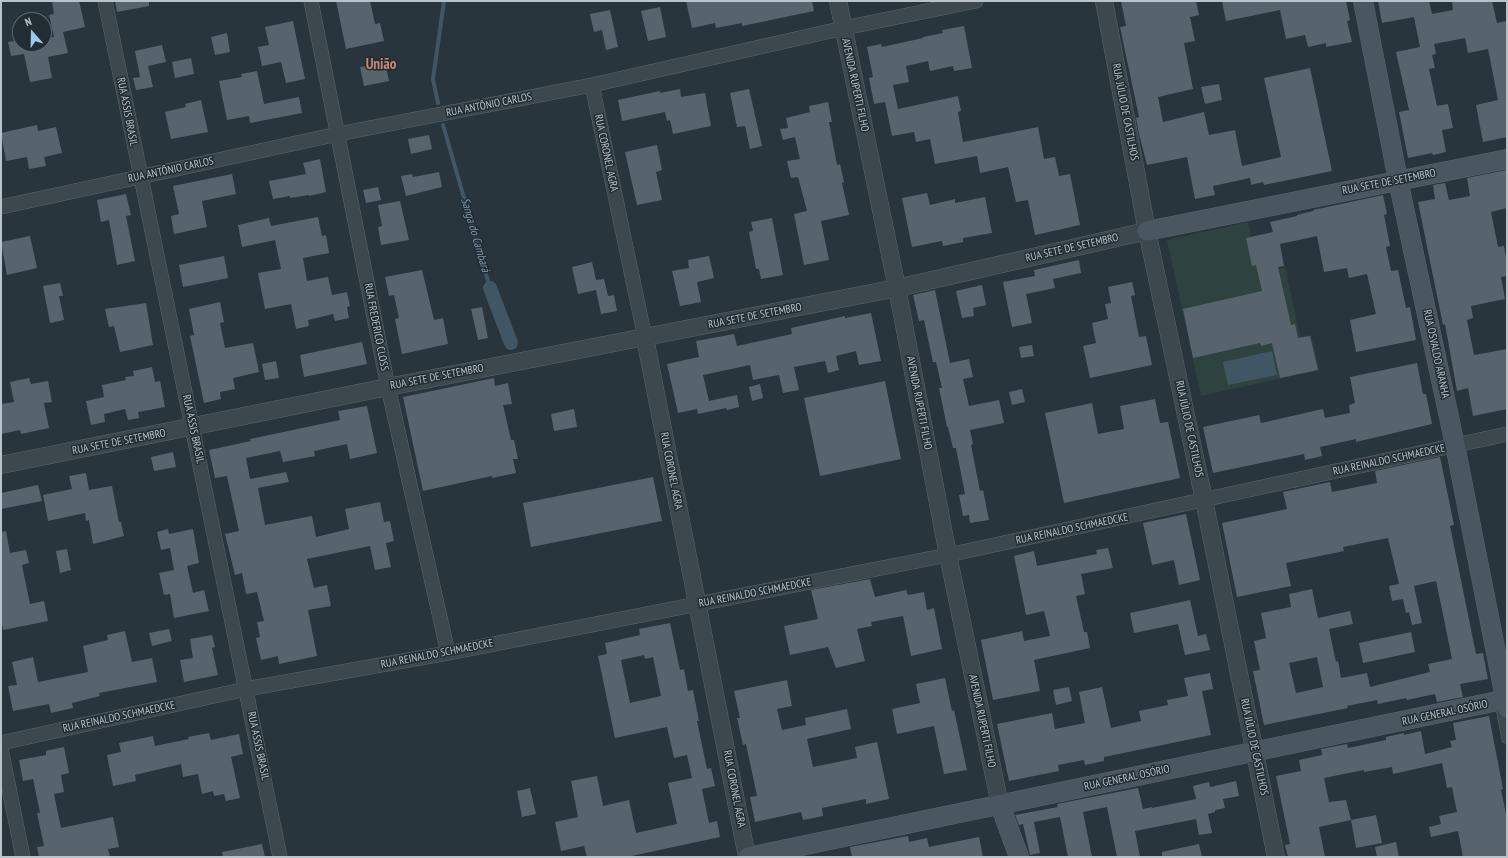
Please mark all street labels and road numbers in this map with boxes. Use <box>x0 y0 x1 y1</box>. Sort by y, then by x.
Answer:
street label: AVENIDA RUPERTI FILHO <box>839 37 871 133</box>
street label: RUA JÚLIO DE CASTILHOS <box>1109 62 1141 162</box>
street label: RUA ASSIS BRASIL <box>114 76 140 148</box>
street label: RUA ANTÔNIO CARLOS <box>445 90 533 120</box>
street label: RUA CORONEL AGRA <box>591 113 621 193</box>
street label: RUA ANTÔNIO CARLOS <box>127 155 215 185</box>
street label: RUA SETE DE SETEMBRO <box>1341 166 1437 198</box>
street label: RUA SETE DE SETEMBRO <box>1024 231 1120 265</box>
street label: RUA FREDERICO CLOSS <box>361 282 391 372</box>
street label: RUA SETE DE SETEMBRO <box>707 300 803 332</box>
street label: RUA OSVALDO ARANHA <box>1420 308 1452 400</box>
street label: AVENIDA RUPERTI FILHO <box>903 355 935 451</box>
street label: RUA SETE DE SETEMBRO <box>389 361 485 393</box>
street label: RUA JÚLIO DE CASTILHOS <box>1172 379 1206 479</box>
street label: RUA ASSIS BRASIL <box>179 393 207 465</box>
street label: RUA SETE DE SETEMBRO <box>71 426 167 458</box>
street label: RUA CORONEL AGRA <box>657 431 685 511</box>
street label: RUA REINALDO SCHMAEDCKE <box>1332 442 1446 478</box>
street label: RUA REINALDO SCHMAEDCKE <box>1015 511 1129 547</box>
street label: RUA REINALDO SCHMAEDCKE <box>698 576 812 610</box>
street label: RUA REINALDO SCHMAEDCKE <box>380 637 494 671</box>
street label: AVENIDA RUPERTI FILHO <box>966 673 998 769</box>
street label: RUA JÚLIO DE CASTILHOS <box>1237 697 1271 797</box>
street label: RUA GENERAL OSÓRIO <box>1401 697 1489 729</box>
street label: RUA REINALDO SCHMAEDCKE <box>62 699 176 735</box>
street label: RUA ASSIS BRASIL <box>244 710 272 782</box>
street label: RUA CORONEL AGRA <box>720 749 748 829</box>
street label: RUA GENERAL OSÓRIO <box>1083 762 1171 794</box>

